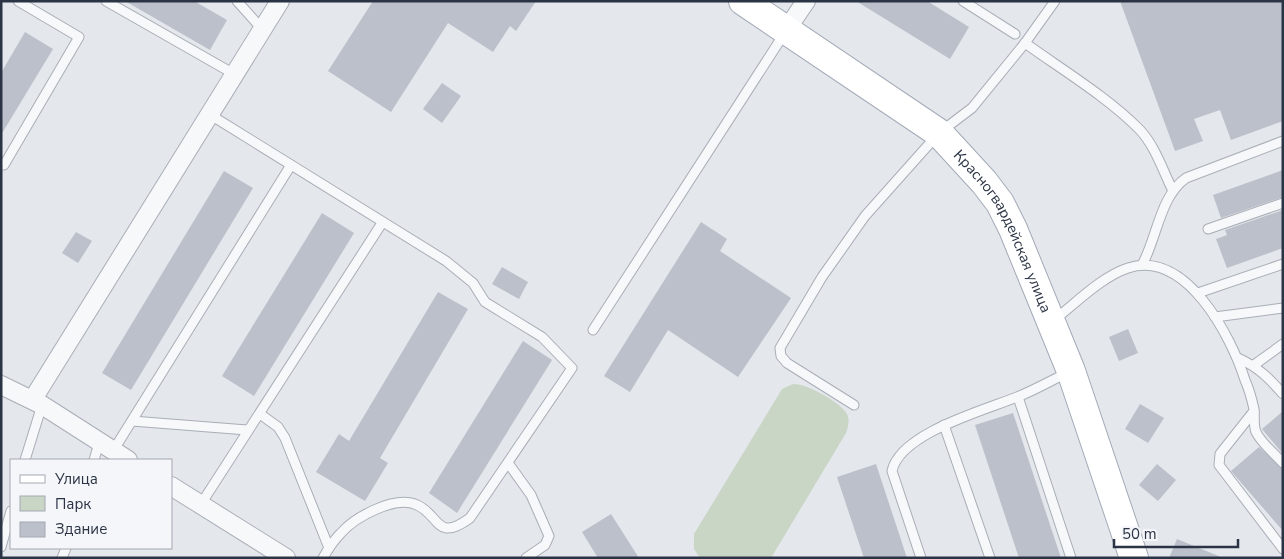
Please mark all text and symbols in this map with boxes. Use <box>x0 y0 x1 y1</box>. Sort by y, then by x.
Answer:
street label: Красногвардейская улица <box>949 145 1056 316</box>
legend <box>10 459 172 549</box>
text: Улица <box>54 469 98 489</box>
text: Парк <box>55 494 91 514</box>
scale bar <box>1114 516 1238 548</box>
text: Здание <box>55 519 107 539</box>
text: 50 m <box>1122 524 1157 544</box>

